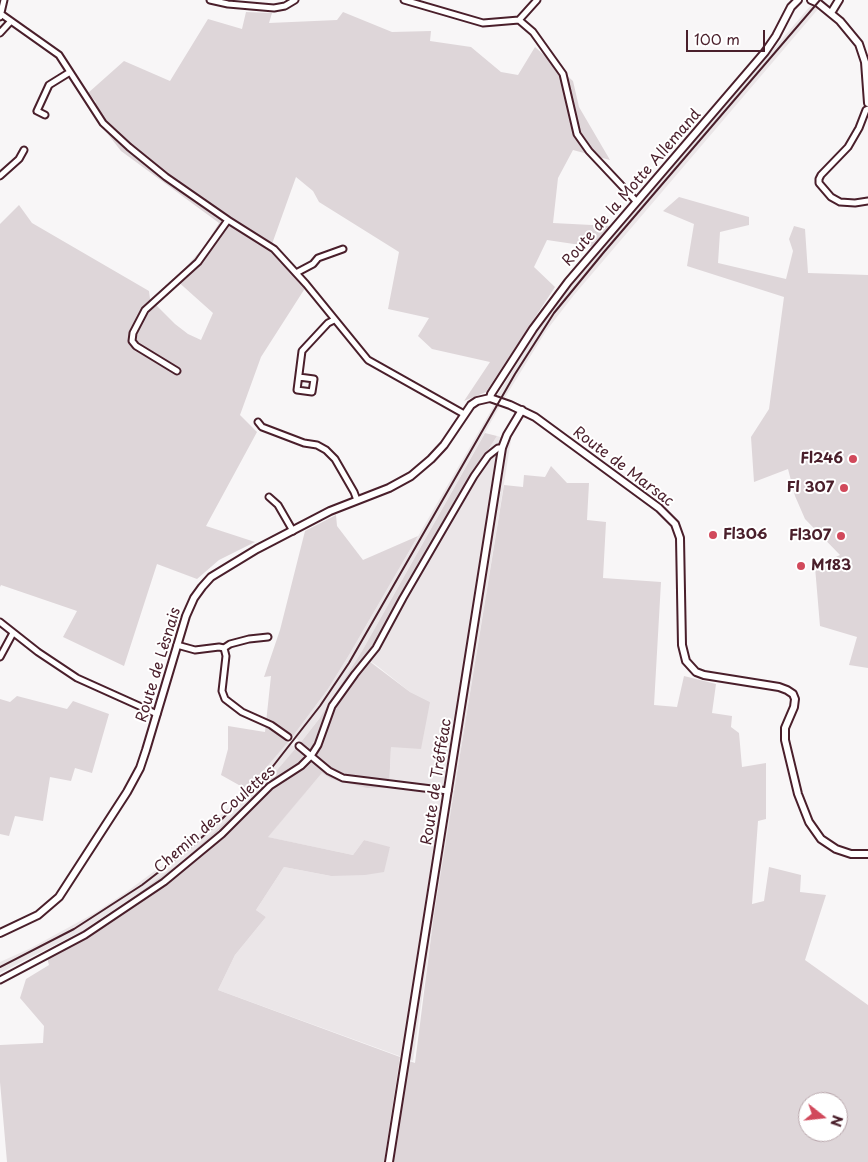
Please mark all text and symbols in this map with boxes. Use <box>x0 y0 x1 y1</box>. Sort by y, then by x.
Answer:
scale bar <box>688 20 767 52</box>
text: 100 m <box>694 27 740 50</box>
street label: Route de la Motte Allemand <box>559 106 705 270</box>
street label: Route de Marsac <box>569 423 677 511</box>
place label: Fl246 <box>800 450 843 468</box>
marker: Fl246 <box>847 453 859 465</box>
place label: Fl 307 <box>787 479 834 497</box>
marker: Fl 307 <box>838 482 850 494</box>
place label: Fl306 <box>723 526 767 544</box>
place label: Fl307 <box>789 527 831 545</box>
marker: Fl306 <box>707 529 719 541</box>
marker: Fl307 <box>835 530 847 542</box>
place label: M183 <box>811 557 851 575</box>
marker: M183 <box>795 560 807 572</box>
street label: Route de Lèsnais <box>133 605 185 725</box>
street label: Route de Tréfféac <box>418 717 456 847</box>
street label: Chemin des Coulettes <box>151 763 279 877</box>
north arrow <box>798 1092 848 1142</box>
text: N <box>825 1113 849 1129</box>

